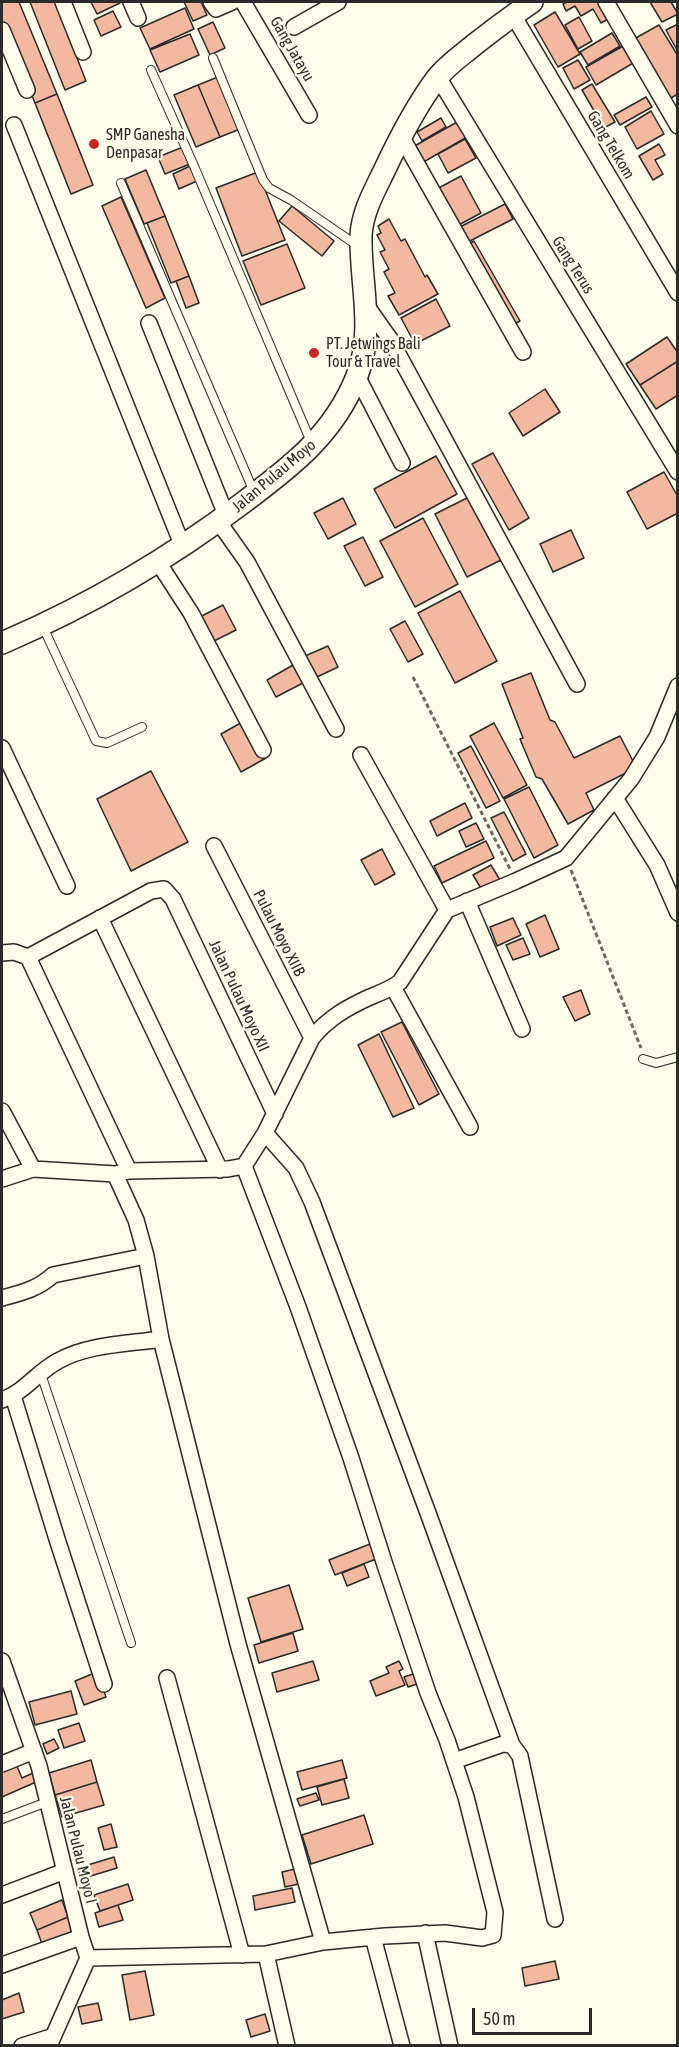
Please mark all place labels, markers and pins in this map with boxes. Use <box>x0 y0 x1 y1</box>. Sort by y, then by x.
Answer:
place label: SMP Ganesha Denpasar <box>106 125 185 163</box>
marker: SMP Ganesha Denpasar <box>87 137 101 151</box>
place label: PT. Jetwings Bali Tour & Travel <box>326 334 421 372</box>
marker: PT. Jetwings Bali Tour & Travel <box>307 346 321 360</box>

